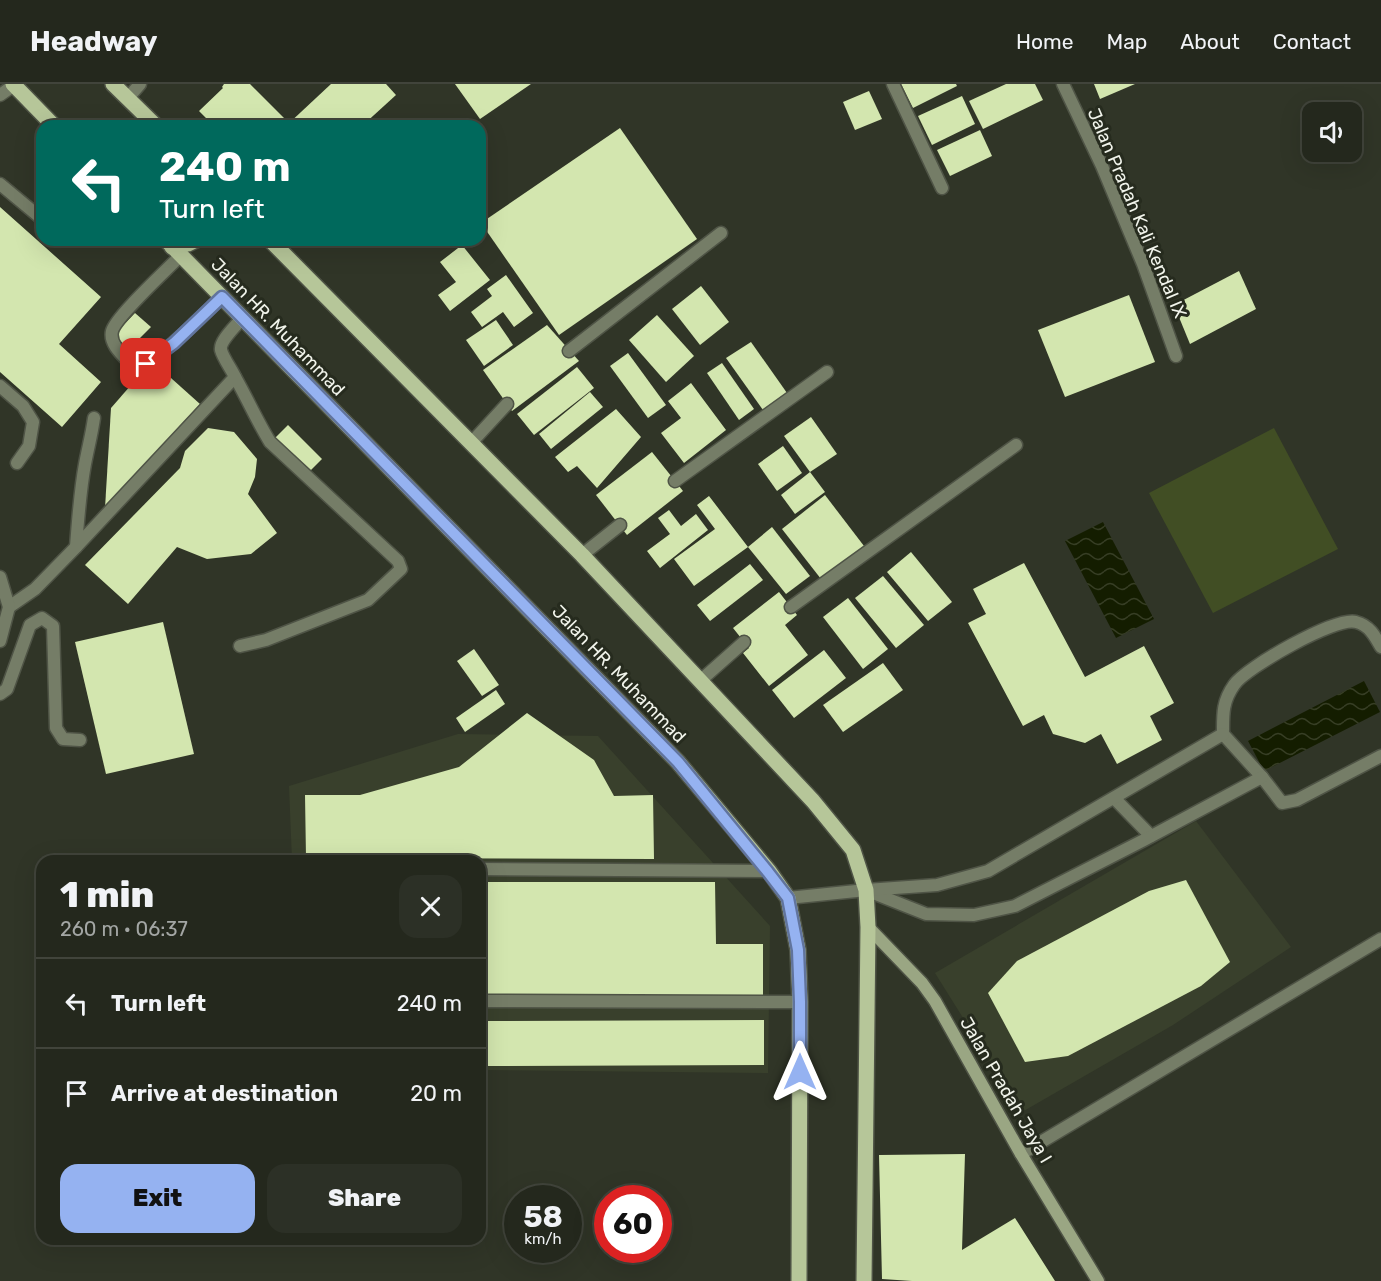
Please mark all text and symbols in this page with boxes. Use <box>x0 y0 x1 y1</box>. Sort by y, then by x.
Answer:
text: Headway <box>30 25 157 58</box>
text: Home <box>1016 29 1073 54</box>
text: Map <box>1106 29 1147 54</box>
text: About <box>1180 29 1240 54</box>
text: Contact <box>1273 29 1351 54</box>
map controls <box>1302 102 1362 162</box>
button: sound <box>1302 102 1362 162</box>
street label: Jalan Pradah Kali Kendal IX <box>1083 105 1191 321</box>
text: 240 m <box>159 142 291 192</box>
icon: left <box>60 144 138 222</box>
text: Turn left <box>159 193 264 225</box>
street label: Jalan HR. Muhammad <box>206 253 350 401</box>
pin <box>120 338 171 389</box>
icon: arrive <box>129 347 162 380</box>
street label: Jalan HR. Muhammad <box>547 600 691 748</box>
text: 1 min <box>60 873 154 916</box>
button: close <box>399 875 462 938</box>
text: 260 m · 06:37 <box>60 917 188 941</box>
icon: left <box>60 987 93 1020</box>
text: Turn left <box>111 990 206 1017</box>
text: 240 m <box>397 990 462 1017</box>
street label: Jalan Pradah Jaya I <box>955 1013 1057 1167</box>
position arrow <box>768 1040 832 1104</box>
icon: arrive <box>60 1077 93 1110</box>
text: Arrive at destination <box>111 1080 338 1107</box>
text: 20 m <box>410 1080 462 1107</box>
button: Exit <box>60 1164 255 1233</box>
button: Share <box>267 1164 462 1233</box>
speed limit sign: 60 <box>594 1185 672 1263</box>
text: 58 <box>523 1199 563 1235</box>
text: km/h <box>524 1230 562 1248</box>

